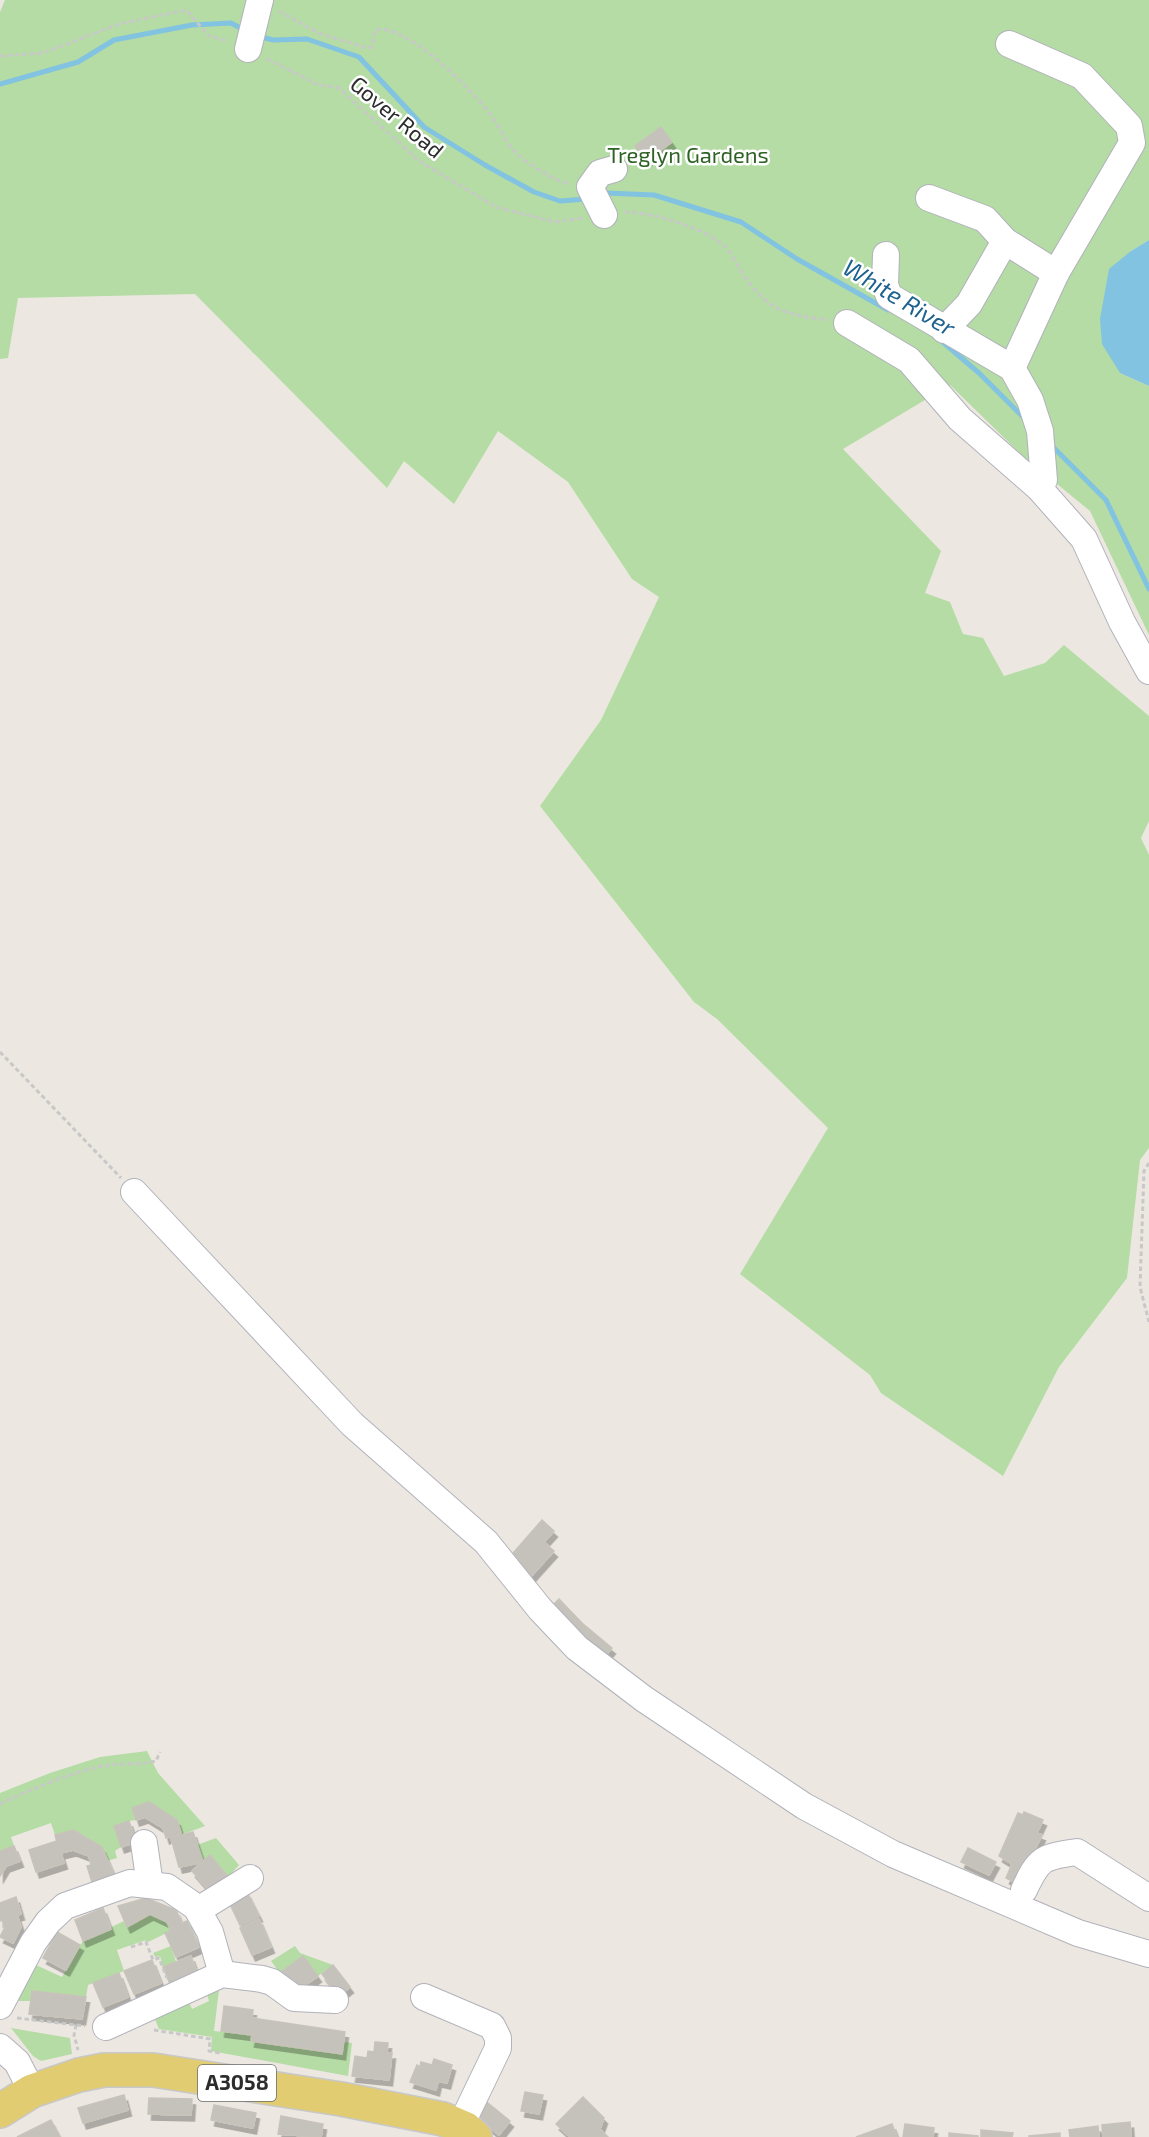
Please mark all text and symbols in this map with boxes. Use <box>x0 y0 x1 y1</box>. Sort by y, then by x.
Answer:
street label: Gover Road <box>346 70 449 163</box>
park label: Treglyn Gardens <box>607 141 769 167</box>
water label: White River <box>838 252 961 342</box>
road number: A3058 <box>198 2065 276 2101</box>

